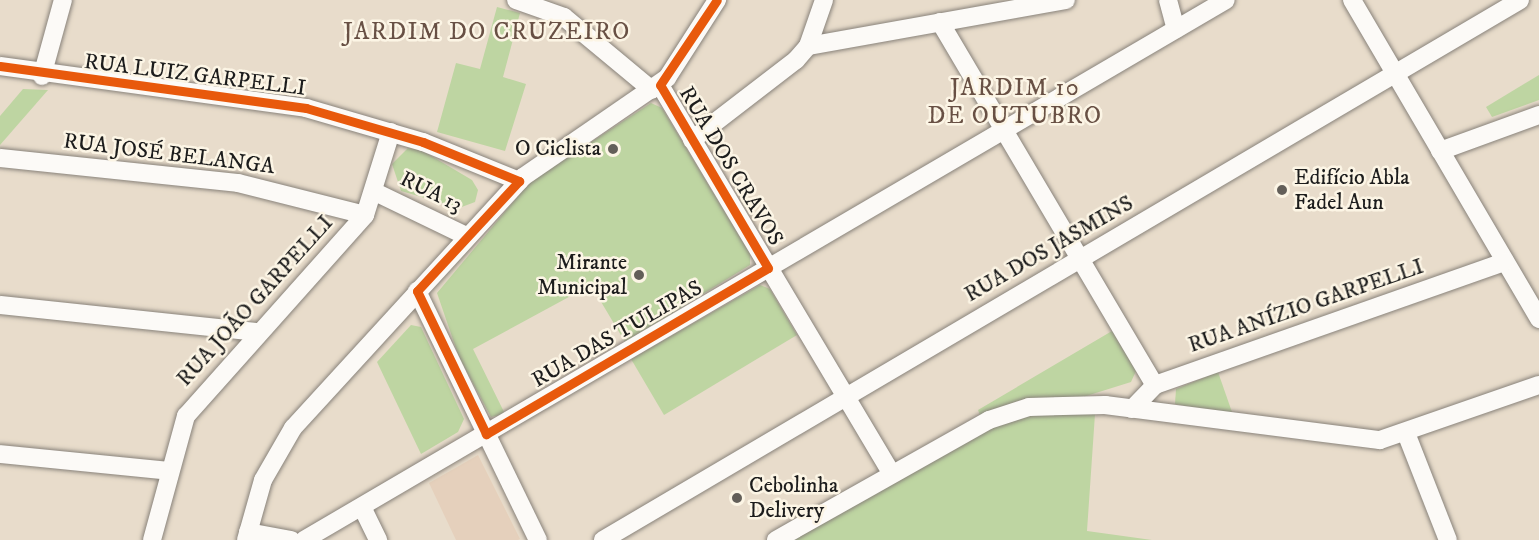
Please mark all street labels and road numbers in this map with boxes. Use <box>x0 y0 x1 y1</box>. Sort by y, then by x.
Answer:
street label: RUA LUIZ GARPELLI <box>83 48 307 102</box>
street label: RUA DOS CRAVOS <box>673 82 789 250</box>
street label: RUA JOSÉ BELANGA <box>62 128 276 180</box>
street label: RUA 13 <box>396 166 466 218</box>
street label: RUA DOS JASMINS <box>960 190 1138 308</box>
street label: RUA JOÃO GARPELLI <box>171 210 339 392</box>
street label: RUA ANÍZIO GARPELLI <box>1185 253 1427 359</box>
street label: RUA DAS TULIPAS <box>527 275 707 393</box>

